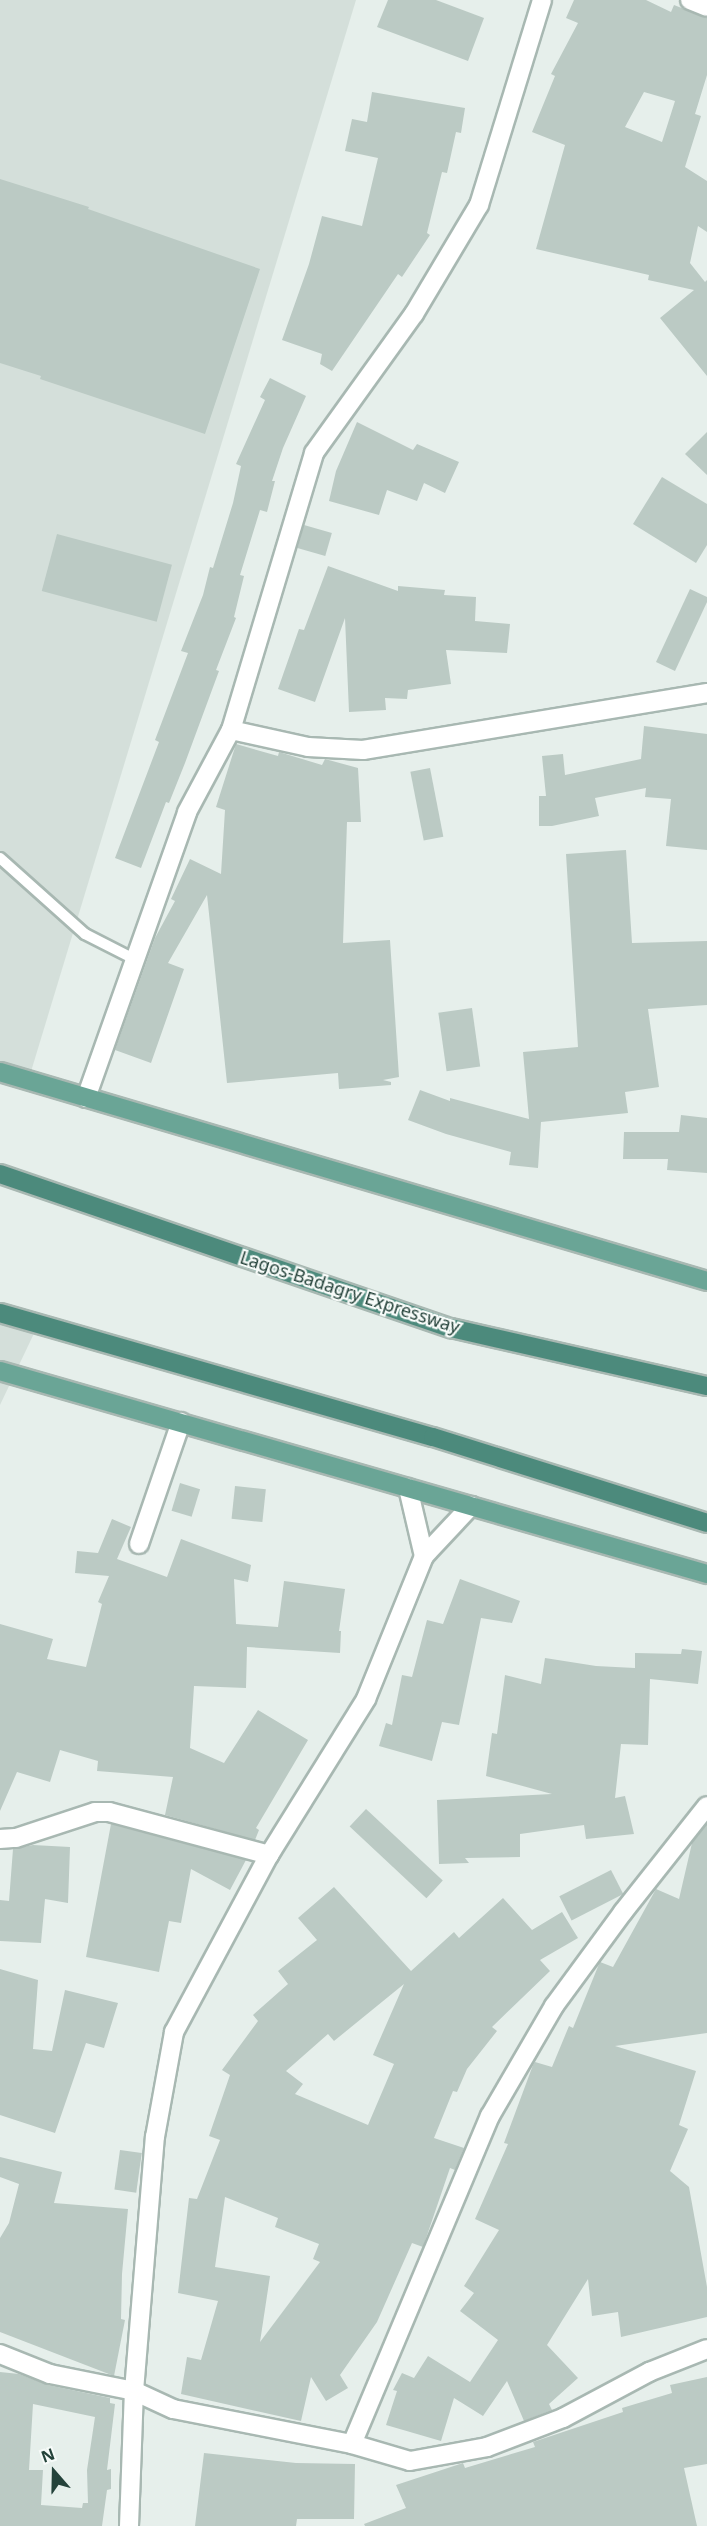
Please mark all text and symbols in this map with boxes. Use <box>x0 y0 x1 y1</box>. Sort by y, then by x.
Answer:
street label: Lagos-Badagry Expressway <box>237 1246 463 1338</box>
north arrow <box>24 2442 84 2502</box>
text: N <box>38 2443 58 2468</box>

